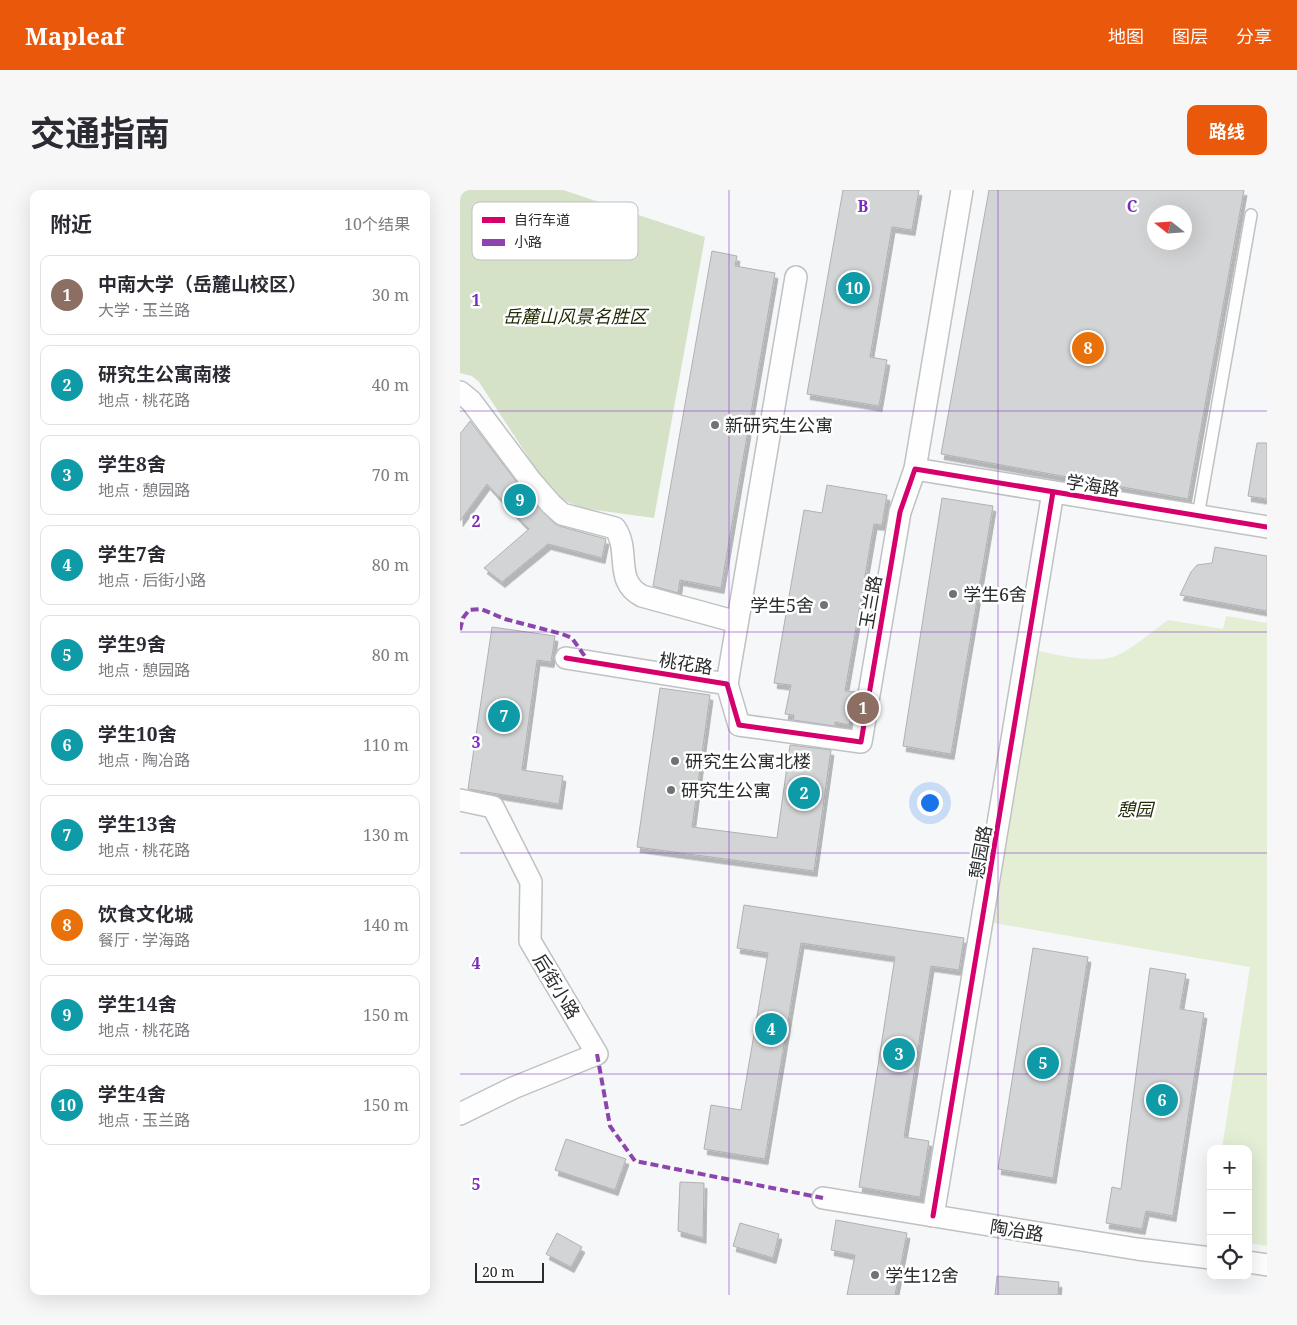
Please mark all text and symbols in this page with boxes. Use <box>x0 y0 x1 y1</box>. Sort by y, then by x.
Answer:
text: Mapleaf <box>25 19 124 52</box>
text: 地图 <box>1108 24 1144 48</box>
text: 图层 <box>1172 24 1208 48</box>
text: 分享 <box>1236 24 1272 48</box>
button: 路线 <box>1187 105 1267 155</box>
text: 交通指南 <box>30 109 170 156</box>
text: B <box>858 195 869 217</box>
text: C <box>1127 195 1138 217</box>
legend <box>472 202 638 260</box>
north arrow <box>1147 205 1192 250</box>
text: 附近 <box>50 210 92 238</box>
text: 自行车道 <box>514 210 570 229</box>
text: 10个结果 <box>344 213 410 235</box>
text: 小路 <box>514 232 542 251</box>
pin: 10 <box>838 269 870 307</box>
text: 中南大学（岳麓山校区） <box>98 271 307 297</box>
text: 1 <box>62 284 72 306</box>
text: 30 m <box>372 284 409 306</box>
text: 1 <box>471 289 481 311</box>
text: 大学 · 玉兰路 <box>98 299 190 321</box>
park label: 岳麓山风景名胜区 <box>503 304 650 328</box>
pin: 8 <box>1072 329 1104 367</box>
text: 研究生公寓南楼 <box>98 361 231 387</box>
text: 2 <box>62 374 72 396</box>
text: 40 m <box>372 374 409 396</box>
text: 地点 · 桃花路 <box>98 389 190 411</box>
place label: 新研究生公寓 <box>725 413 833 437</box>
marker: 新研究生公寓 <box>709 419 721 431</box>
text: 学生8舍 <box>98 451 166 477</box>
text: 3 <box>62 464 72 486</box>
text: 70 m <box>372 464 409 486</box>
street label: 学海路 <box>1064 469 1122 501</box>
text: 地点 · 憩园路 <box>98 479 190 501</box>
pin: 9 <box>504 481 536 519</box>
text: 2 <box>471 510 481 532</box>
text: 学生7舍 <box>98 541 166 567</box>
text: 4 <box>62 554 72 576</box>
text: 80 m <box>372 554 409 576</box>
text: 地点 · 后街小路 <box>98 569 206 591</box>
street label: 玉兰路 <box>853 573 887 631</box>
place label: 学生6舍 <box>963 582 1027 606</box>
marker: 学生6舍 <box>947 588 959 600</box>
place label: 学生5舍 <box>750 593 814 617</box>
marker: 学生5舍 <box>818 599 830 611</box>
text: 学生9舍 <box>98 631 166 657</box>
text: 5 <box>62 644 72 666</box>
text: 80 m <box>372 644 409 666</box>
street label: 桃花路 <box>657 647 715 679</box>
text: 地点 · 憩园路 <box>98 659 190 681</box>
pin: 1 <box>847 689 879 727</box>
pin: 7 <box>488 697 520 735</box>
text: 学生10舍 <box>98 721 176 747</box>
text: 3 <box>471 731 481 753</box>
text: 6 <box>62 734 72 756</box>
text: 110 m <box>363 734 409 756</box>
text: 地点 · 陶冶路 <box>98 749 190 771</box>
place label: 研究生公寓北楼 <box>685 749 811 773</box>
marker: 研究生公寓北楼 <box>669 755 681 767</box>
pin: 2 <box>788 774 820 812</box>
place label: 研究生公寓 <box>681 778 771 802</box>
marker: 研究生公寓 <box>665 784 677 796</box>
your location <box>917 790 943 816</box>
park label: 憩园 <box>1117 797 1156 821</box>
text: 学生13舍 <box>98 811 176 837</box>
street label: 憩园路 <box>963 823 997 881</box>
text: 7 <box>62 824 72 846</box>
text: 130 m <box>363 824 409 846</box>
text: 地点 · 桃花路 <box>98 839 190 861</box>
text: 饮食文化城 <box>98 901 193 927</box>
text: 8 <box>62 914 72 936</box>
text: 140 m <box>363 914 409 936</box>
text: 餐厅 · 学海路 <box>98 929 190 951</box>
street label: 后街小路 <box>528 949 586 1023</box>
text: 4 <box>471 952 481 974</box>
text: 学生14舍 <box>98 991 176 1017</box>
text: 9 <box>62 1004 72 1026</box>
text: 150 m <box>363 1004 409 1026</box>
pin: 4 <box>755 1010 787 1048</box>
text: 地点 · 桃花路 <box>98 1019 190 1041</box>
pin: 3 <box>883 1035 915 1073</box>
pin: 5 <box>1027 1044 1059 1082</box>
text: 学生4舍 <box>98 1081 166 1107</box>
pin: 6 <box>1146 1081 1178 1119</box>
text: 10 <box>58 1094 76 1116</box>
text: 150 m <box>363 1094 409 1116</box>
text: 地点 · 玉兰路 <box>98 1109 190 1131</box>
map controls <box>1207 1145 1252 1280</box>
button: + <box>1207 1145 1252 1190</box>
text: 5 <box>471 1173 481 1195</box>
button: − <box>1207 1190 1252 1235</box>
street label: 陶冶路 <box>988 1214 1046 1246</box>
button: locate <box>1207 1235 1252 1280</box>
scale bar <box>475 1260 544 1283</box>
text: 20 m <box>482 1262 515 1281</box>
place label: 学生12舍 <box>885 1263 959 1287</box>
marker: 学生12舍 <box>869 1269 881 1281</box>

